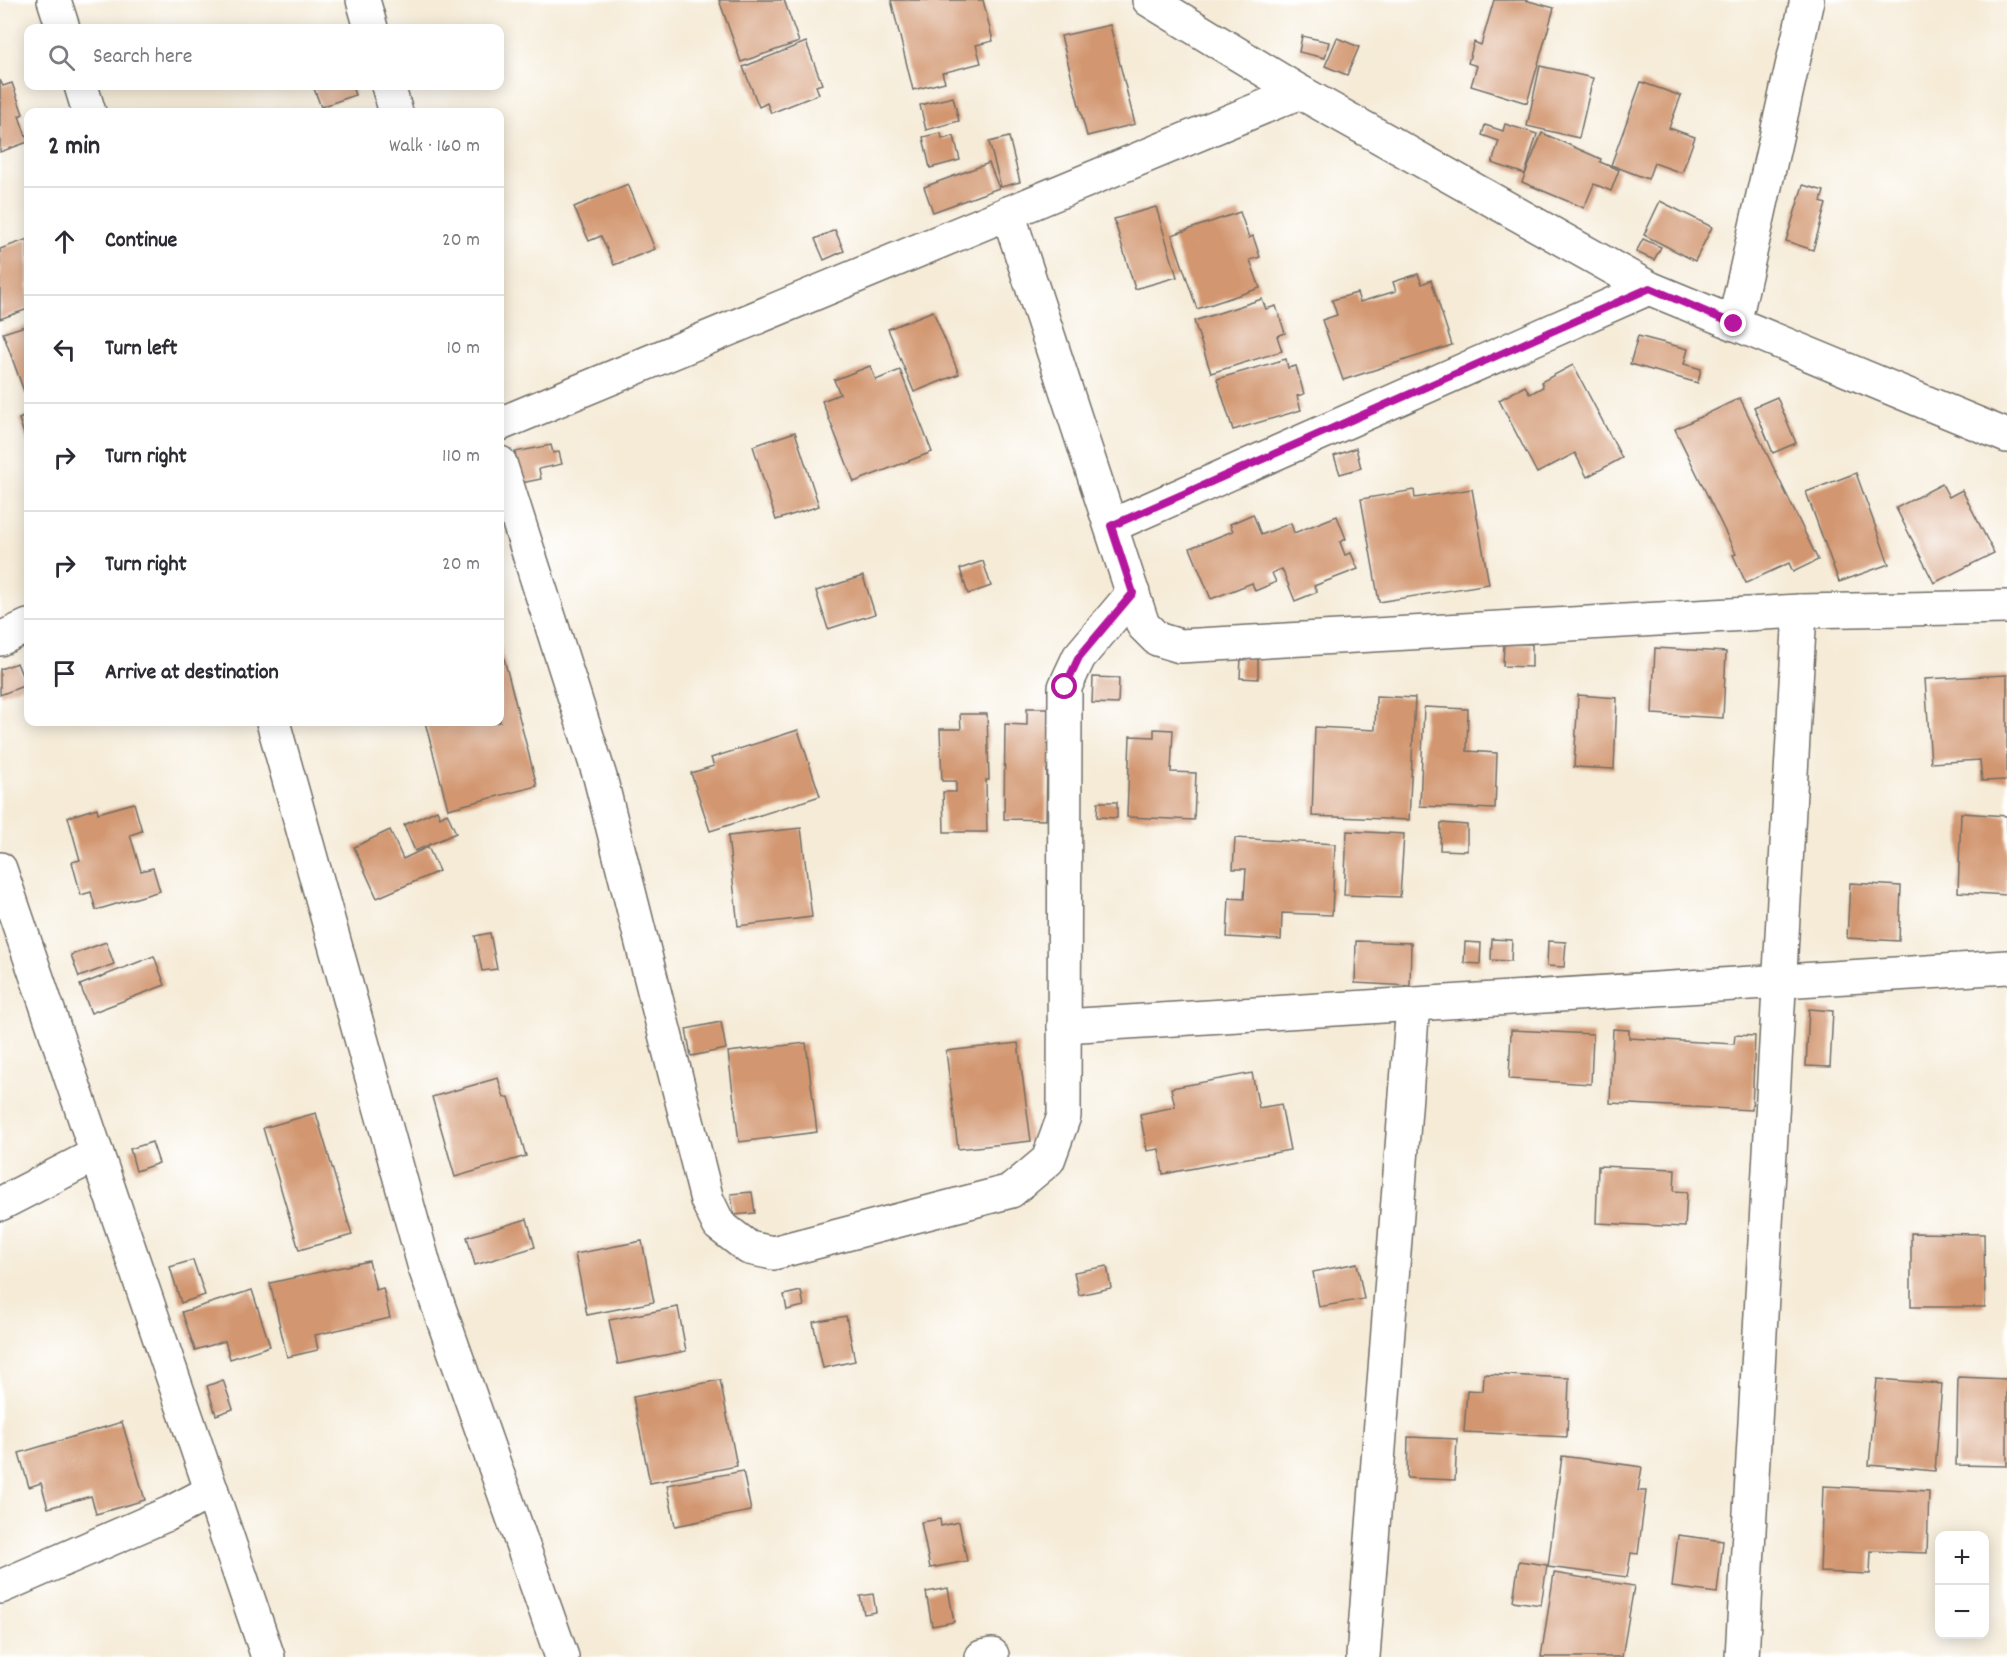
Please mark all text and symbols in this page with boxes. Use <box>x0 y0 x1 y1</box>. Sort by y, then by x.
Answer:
search box <box>24 24 504 90</box>
icon: search <box>45 41 78 74</box>
text: Search here <box>93 42 192 73</box>
text: 2 min <box>48 129 100 166</box>
text: Walk · 160 m <box>389 133 480 161</box>
icon: ahead <box>48 225 81 258</box>
text: Continue <box>105 226 177 257</box>
text: 20 m <box>442 227 480 255</box>
route end <box>1720 310 1746 336</box>
icon: left <box>48 333 81 366</box>
text: Turn left <box>105 334 177 365</box>
text: 10 m <box>446 335 480 363</box>
icon: right <box>48 441 81 474</box>
text: Turn right <box>105 442 187 473</box>
text: 110 m <box>442 443 480 471</box>
icon: right <box>48 549 81 582</box>
text: Turn right <box>105 550 187 581</box>
text: 20 m <box>442 551 480 579</box>
icon: arrive <box>48 657 81 690</box>
text: Arrive at destination <box>105 658 279 689</box>
route start <box>1051 673 1077 699</box>
map controls <box>1935 1531 1989 1639</box>
button: + <box>1935 1531 1989 1585</box>
button: − <box>1935 1585 1989 1639</box>

